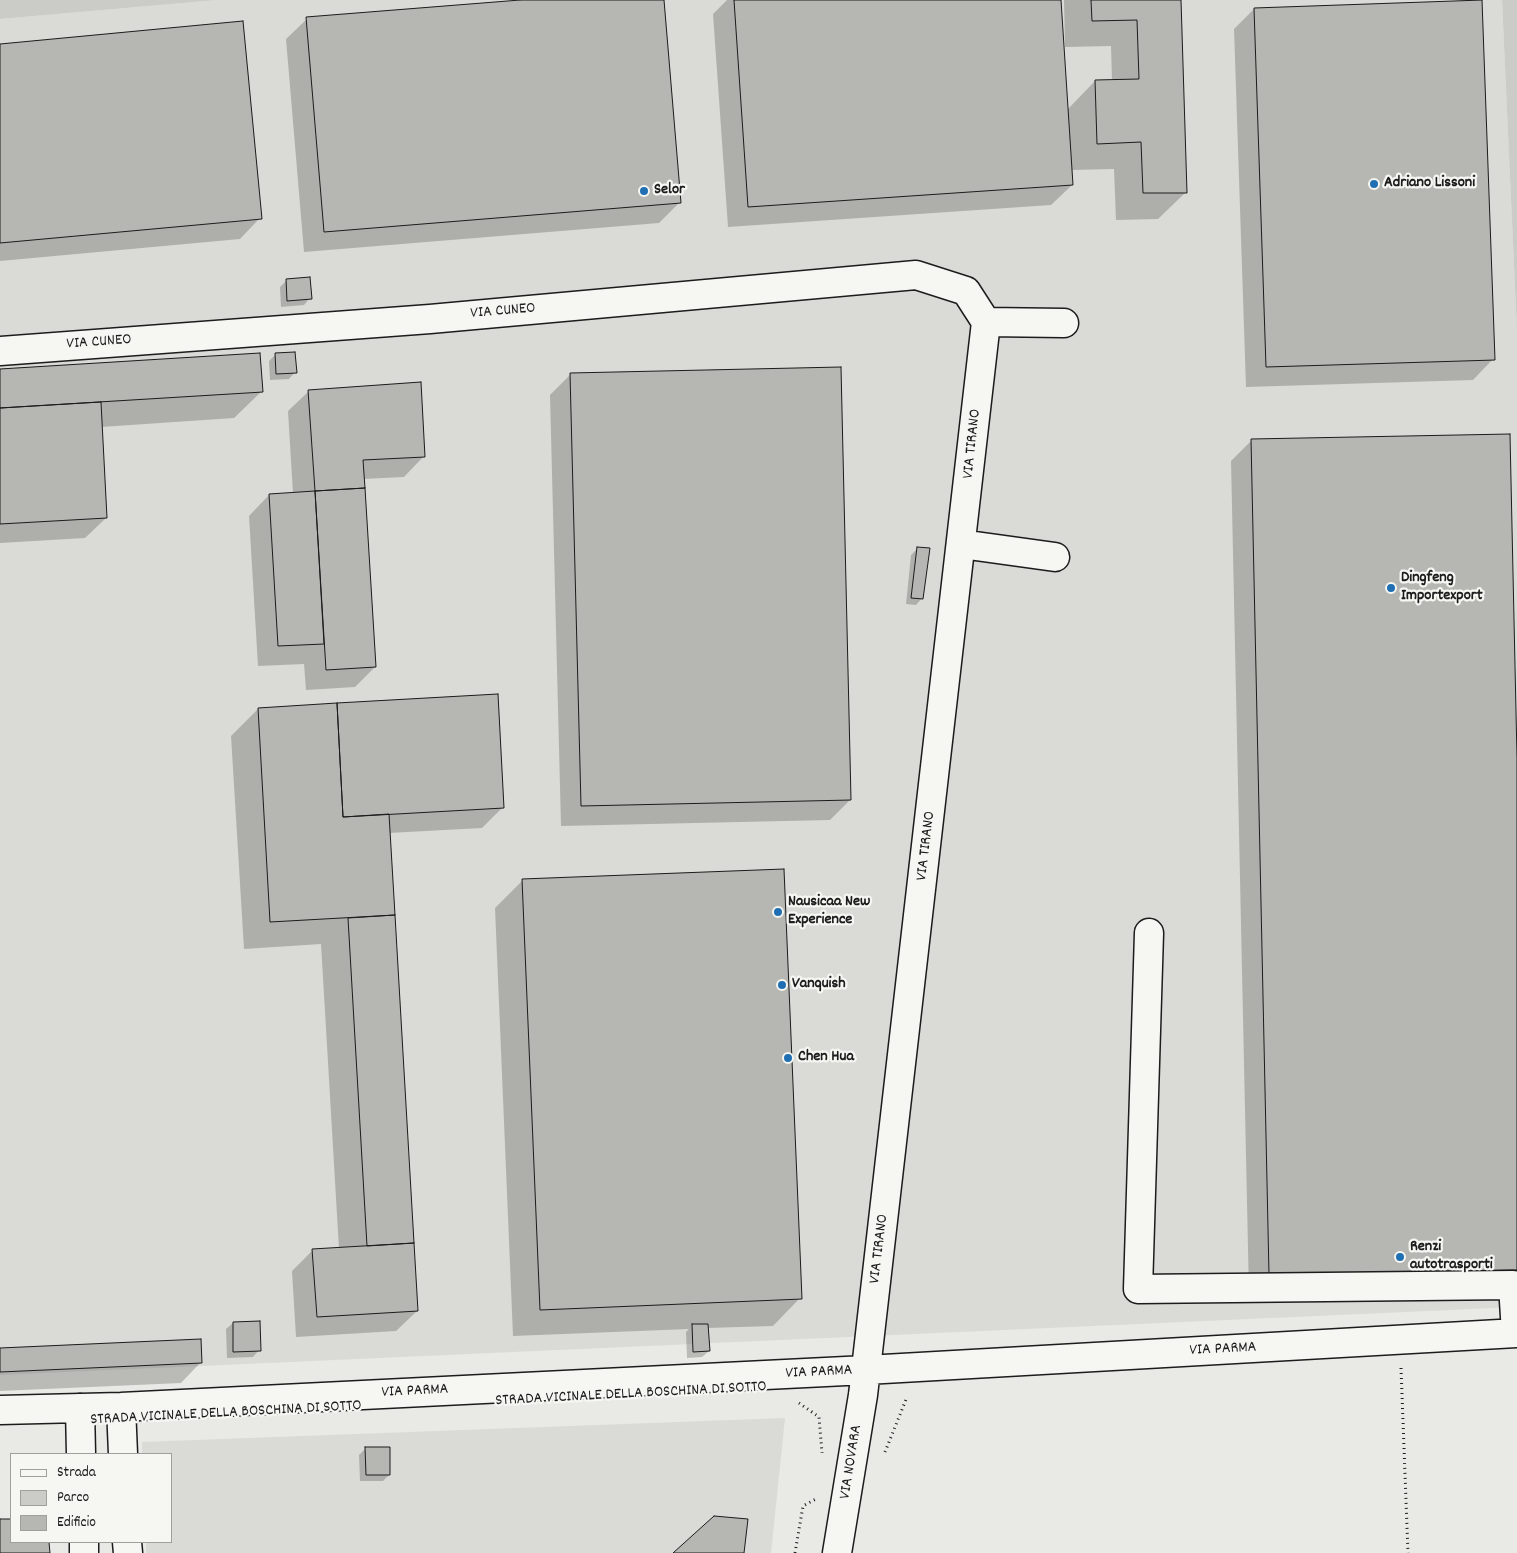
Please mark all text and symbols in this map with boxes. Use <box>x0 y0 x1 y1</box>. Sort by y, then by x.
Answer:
place label: Adriano Lissoni <box>1384 174 1475 194</box>
marker: Adriano Lissoni <box>1368 178 1380 190</box>
place label: Selor <box>654 181 685 201</box>
marker: Selor <box>638 185 650 197</box>
street label: VIA CUNEO <box>470 300 536 324</box>
street label: VIA CUNEO <box>66 331 132 355</box>
street label: VIA TIRANO <box>960 408 986 480</box>
place label: Dingfeng Importexport <box>1401 569 1483 607</box>
marker: Dingfeng Importexport <box>1385 582 1397 594</box>
street label: VIA TIRANO <box>913 810 941 882</box>
place label: Nausicaa New Experience <box>788 893 870 931</box>
marker: Nausicaa New Experience <box>772 906 784 918</box>
place label: Vanquish <box>792 975 846 995</box>
marker: Vanquish <box>776 979 788 991</box>
place label: Chen Hua <box>798 1048 854 1068</box>
marker: Chen Hua <box>782 1052 794 1064</box>
street label: VIA TIRANO <box>866 1213 894 1285</box>
place label: Renzi autotrasporti <box>1410 1238 1493 1276</box>
marker: Renzi autotrasporti <box>1394 1251 1406 1263</box>
street label: VIA PARMA <box>1189 1339 1257 1361</box>
street label: VIA PARMA <box>785 1362 853 1384</box>
street label: STRADA VICINALE DELLA BOSCHINA DI SOTTO <box>495 1378 767 1412</box>
street label: VIA PARMA <box>381 1381 449 1403</box>
street label: STRADA VICINALE DELLA BOSCHINA DI SOTTO <box>90 1397 362 1431</box>
street label: VIA NOVARA <box>837 1423 867 1501</box>
legend <box>10 1453 172 1543</box>
text: Strada <box>57 1462 96 1484</box>
text: Parco <box>57 1487 89 1509</box>
text: Edificio <box>57 1512 96 1534</box>

